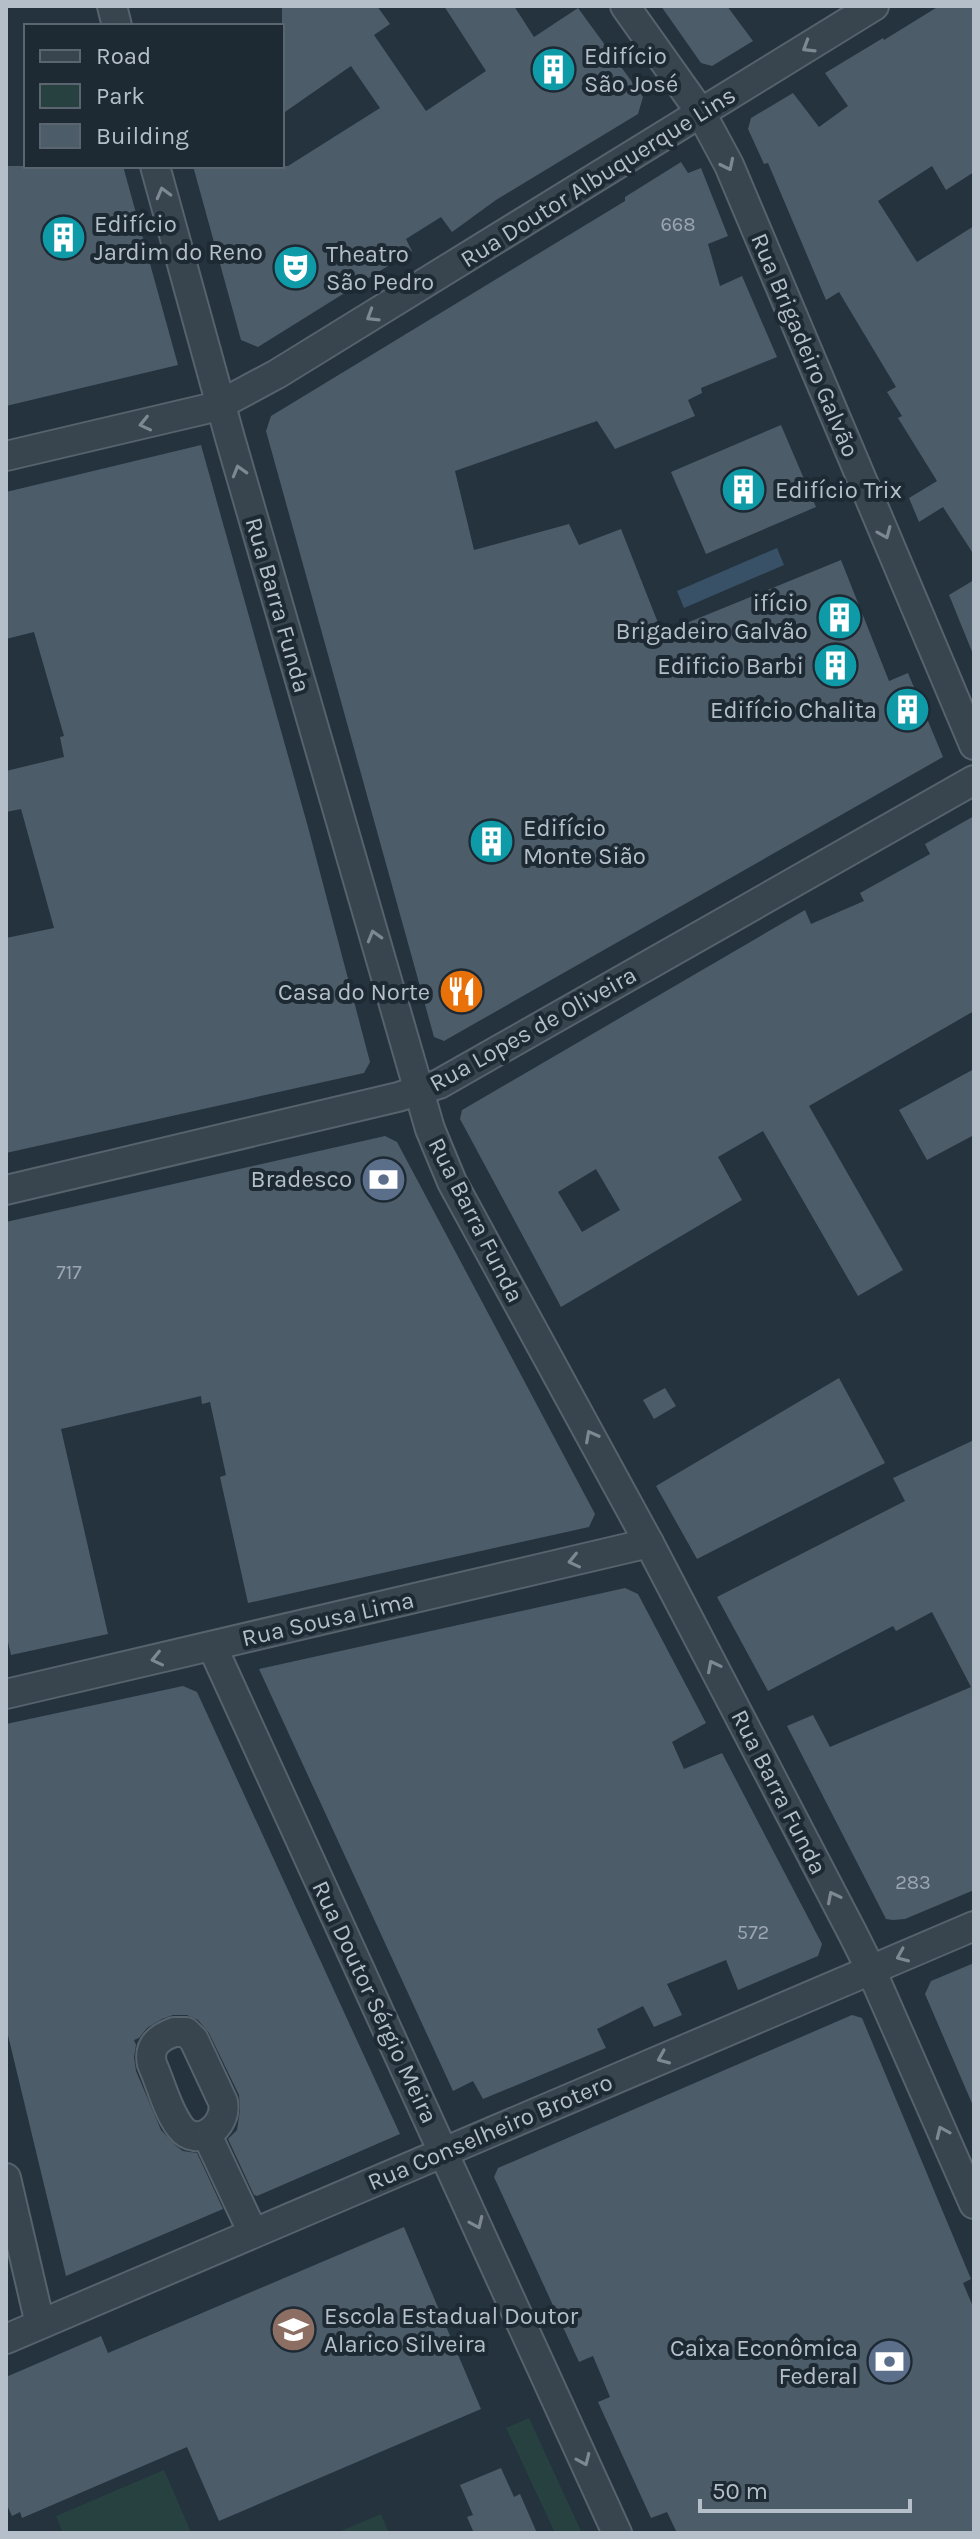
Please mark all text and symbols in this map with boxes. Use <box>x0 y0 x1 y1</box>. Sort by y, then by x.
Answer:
legend <box>24 24 284 168</box>
one-way arrow <box>802 37 817 53</box>
text: Road <box>96 42 151 70</box>
place label: Edifício São José <box>584 42 678 98</box>
building icon: Edifício São José <box>529 46 577 94</box>
street label: Rua Doutor Albuquerque Lins <box>455 81 741 273</box>
text: Park <box>96 82 145 110</box>
text: Building <box>96 122 189 150</box>
one-way arrow <box>719 156 734 171</box>
one-way arrow <box>156 187 172 201</box>
place label: Edifício Jardim do Reno <box>94 210 263 266</box>
house number: 668 <box>660 213 696 236</box>
building icon: Edifício Jardim do Reno <box>39 214 87 262</box>
street label: Rua Brigadeiro Galvão <box>745 229 865 461</box>
place label: Theatro São Pedro <box>326 240 434 296</box>
theatre icon: Theatro São Pedro <box>271 244 319 292</box>
one-way arrow <box>366 306 381 321</box>
one-way arrow <box>139 415 153 432</box>
one-way arrow <box>232 465 249 478</box>
building icon: Edifício Trix <box>720 466 768 514</box>
place label: Edifício Trix <box>775 476 902 504</box>
street label: Rua Barra Funda <box>240 514 316 696</box>
one-way arrow <box>875 525 891 539</box>
place label: ifício Brigadeiro Galvão <box>616 589 808 645</box>
building icon: ifício Brigadeiro Galvão <box>815 593 863 641</box>
building icon: Edificio Barbi <box>811 642 859 690</box>
place label: Edificio Barbi <box>657 652 804 680</box>
building icon: Edifício Chalita <box>884 686 932 734</box>
place label: Edifício Chalita <box>710 696 877 724</box>
place label: Edifício Monte Sião <box>523 814 646 870</box>
building icon: Edifício Monte Sião <box>468 818 516 866</box>
one-way arrow <box>367 929 383 943</box>
street label: Rua Lopes de Oliveira <box>425 960 641 1098</box>
restaurant icon: Casa do Norte <box>437 968 485 1016</box>
place label: Casa do Norte <box>278 978 430 1006</box>
street label: Rua Barra Funda <box>422 1133 530 1307</box>
bank icon: Bradesco <box>359 1155 407 1203</box>
place label: Bradesco <box>251 1165 352 1193</box>
house number: 717 <box>56 1261 82 1284</box>
one-way arrow <box>585 1431 601 1445</box>
one-way arrow <box>567 1552 581 1569</box>
street label: Rua Sousa Lima <box>239 1586 417 1652</box>
one-way arrow <box>151 1650 164 1667</box>
one-way arrow <box>708 1659 723 1674</box>
street label: Rua Barra Funda <box>725 1705 833 1879</box>
house number: 283 <box>895 1871 931 1894</box>
street label: Rua Doutor Sérgio Meira <box>306 1876 444 2128</box>
one-way arrow <box>827 1890 843 1905</box>
house number: 572 <box>737 1921 769 1944</box>
one-way arrow <box>896 1947 910 1963</box>
one-way arrow <box>657 2049 671 2065</box>
street label: Rua Conselheiro Brotero <box>363 2068 617 2196</box>
one-way arrow <box>936 2126 952 2141</box>
one-way arrow <box>467 2215 483 2229</box>
place label: Escola Estadual Doutor Alarico Silveira <box>324 2302 579 2358</box>
school or university icon: Escola Estadual Doutor Alarico Silveira <box>269 2306 317 2354</box>
place label: Caixa Econômica Federal <box>670 2334 858 2390</box>
bank icon: Caixa Econômica Federal <box>865 2338 913 2386</box>
one-way arrow <box>574 2452 590 2466</box>
scale bar <box>700 2463 910 2513</box>
text: 50 m <box>712 2477 768 2505</box>

